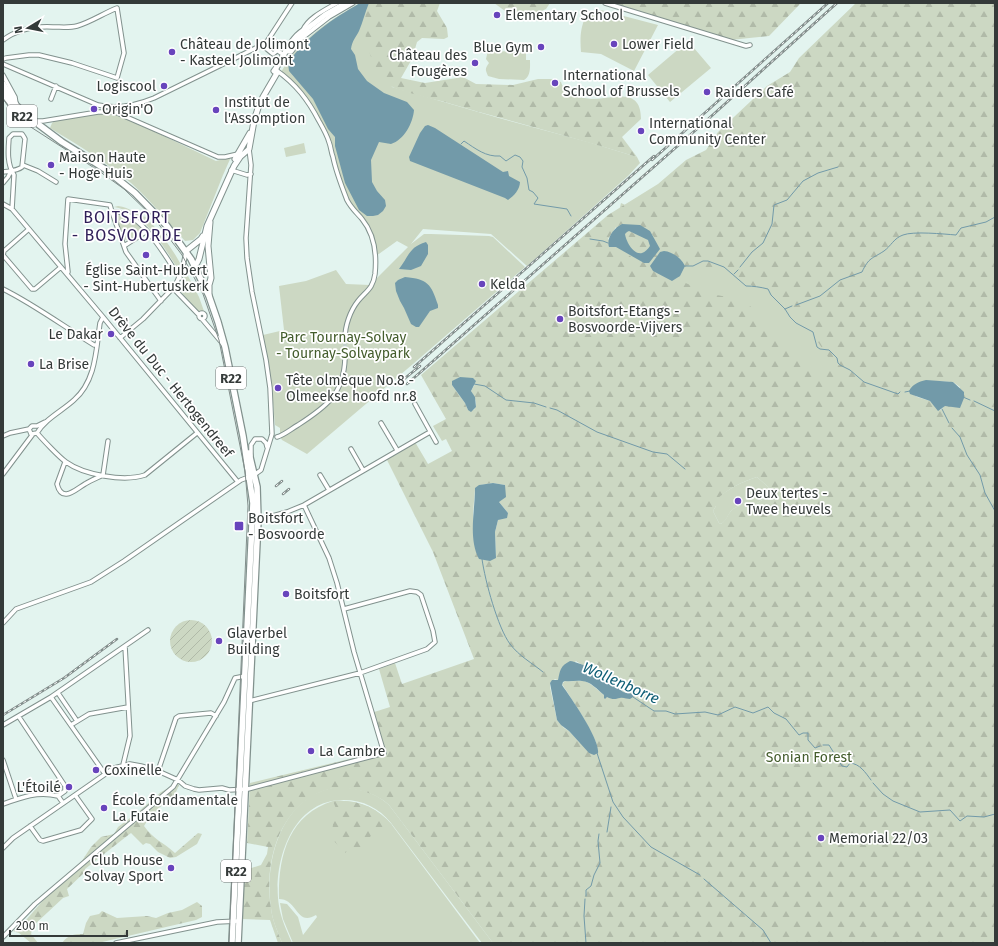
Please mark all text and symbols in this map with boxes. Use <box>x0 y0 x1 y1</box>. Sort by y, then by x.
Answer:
place label: Elementary School <box>505 7 623 24</box>
north arrow <box>8 8 48 48</box>
marker: Elementary School <box>492 10 502 20</box>
text: N <box>12 25 26 34</box>
place label: Château de Jolimont - Kasteel Jolimont <box>180 36 310 69</box>
place label: Lower Field <box>622 36 694 53</box>
place label: Blue Gym <box>473 39 533 56</box>
marker: Lower Field <box>609 39 619 49</box>
marker: Blue Gym <box>536 42 546 52</box>
marker: Château de Jolimont - Kasteel Jolimont <box>167 47 177 57</box>
place label: Château des Fougères <box>389 47 467 80</box>
marker: Château des Fougères <box>470 58 480 68</box>
place label: International School of Brussels <box>563 67 680 100</box>
place label: Logiscool <box>97 78 156 95</box>
marker: International School of Brussels <box>550 78 560 88</box>
marker: Logiscool <box>159 81 169 91</box>
place label: Raiders Café <box>715 84 794 101</box>
marker: Raiders Café <box>702 87 712 97</box>
place label: Institut de l'Assomption <box>224 94 305 127</box>
place label: Origin'O <box>102 101 153 118</box>
marker: Origin'O <box>89 104 99 114</box>
road number: R22 <box>7 105 37 127</box>
marker: Institut de l'Assomption <box>211 105 221 115</box>
place label: International Community Center <box>649 115 766 148</box>
marker: International Community Center <box>636 126 646 136</box>
place label: Maison Haute - Hoge Huis <box>59 149 146 182</box>
marker: Maison Haute - Hoge Huis <box>46 160 56 170</box>
district label: BOITSFORT - BOSVOORDE <box>72 208 182 245</box>
marker: Église Saint-Hubert - Sint-Hubertuskerk <box>141 250 151 260</box>
place label: Église Saint-Hubert - Sint-Hubertuskerk <box>83 261 209 295</box>
place label: Kelda <box>490 276 526 293</box>
marker: Kelda <box>477 279 487 289</box>
place label: Boitsfort-Etangs - Bosvoorde-Vijvers <box>568 303 683 336</box>
street label: Drève du Duc - Hertogendreef <box>105 304 237 462</box>
marker: Boitsfort-Etangs - Bosvoorde-Vijvers <box>555 314 565 324</box>
place label: Le Dakar <box>49 326 104 343</box>
marker: Le Dakar <box>106 329 116 339</box>
park label: Parc Tournay-Solvay - Tournay-Solvaypark <box>276 329 411 362</box>
place label: La Brise <box>39 356 89 373</box>
marker: La Brise <box>26 359 36 369</box>
road number: R22 <box>216 367 246 389</box>
place label: Tête olmèque No.8 - Olmeekse hoofd nr.8 <box>286 372 417 405</box>
marker: Tête olmèque No.8 - Olmeekse hoofd nr.8 <box>273 383 283 393</box>
place label: Deux tertes - Twee heuvels <box>746 485 831 518</box>
marker: Deux tertes - Twee heuvels <box>733 496 743 506</box>
place label: Boitsfort - Bosvoorde <box>248 510 325 543</box>
marker: Boitsfort - Bosvoorde <box>233 520 245 532</box>
place label: Boitsfort <box>294 586 350 603</box>
marker: Boitsfort <box>281 589 291 599</box>
place label: Glaverbel Building <box>227 625 287 658</box>
marker: Glaverbel Building <box>214 636 224 646</box>
water label: Wollenborre <box>580 658 662 708</box>
place label: La Cambre <box>319 743 385 760</box>
marker: La Cambre <box>306 746 316 756</box>
park label: Sonian Forest <box>766 749 853 766</box>
place label: Coxinelle <box>104 762 162 779</box>
marker: Coxinelle <box>91 765 101 775</box>
place label: L'Étoilé <box>16 778 61 796</box>
marker: L'Étoilé <box>64 782 74 792</box>
place label: École fondamentale La Futaie <box>112 791 238 825</box>
marker: École fondamentale La Futaie <box>99 803 109 813</box>
place label: Memorial 22/03 <box>829 830 928 847</box>
marker: Memorial 22/03 <box>816 833 826 843</box>
place label: Club House Solvay Sport <box>84 852 164 885</box>
road number: R22 <box>221 860 251 882</box>
marker: Club House Solvay Sport <box>166 863 176 873</box>
scale bar <box>10 912 127 938</box>
text: 200 m <box>16 919 49 933</box>

